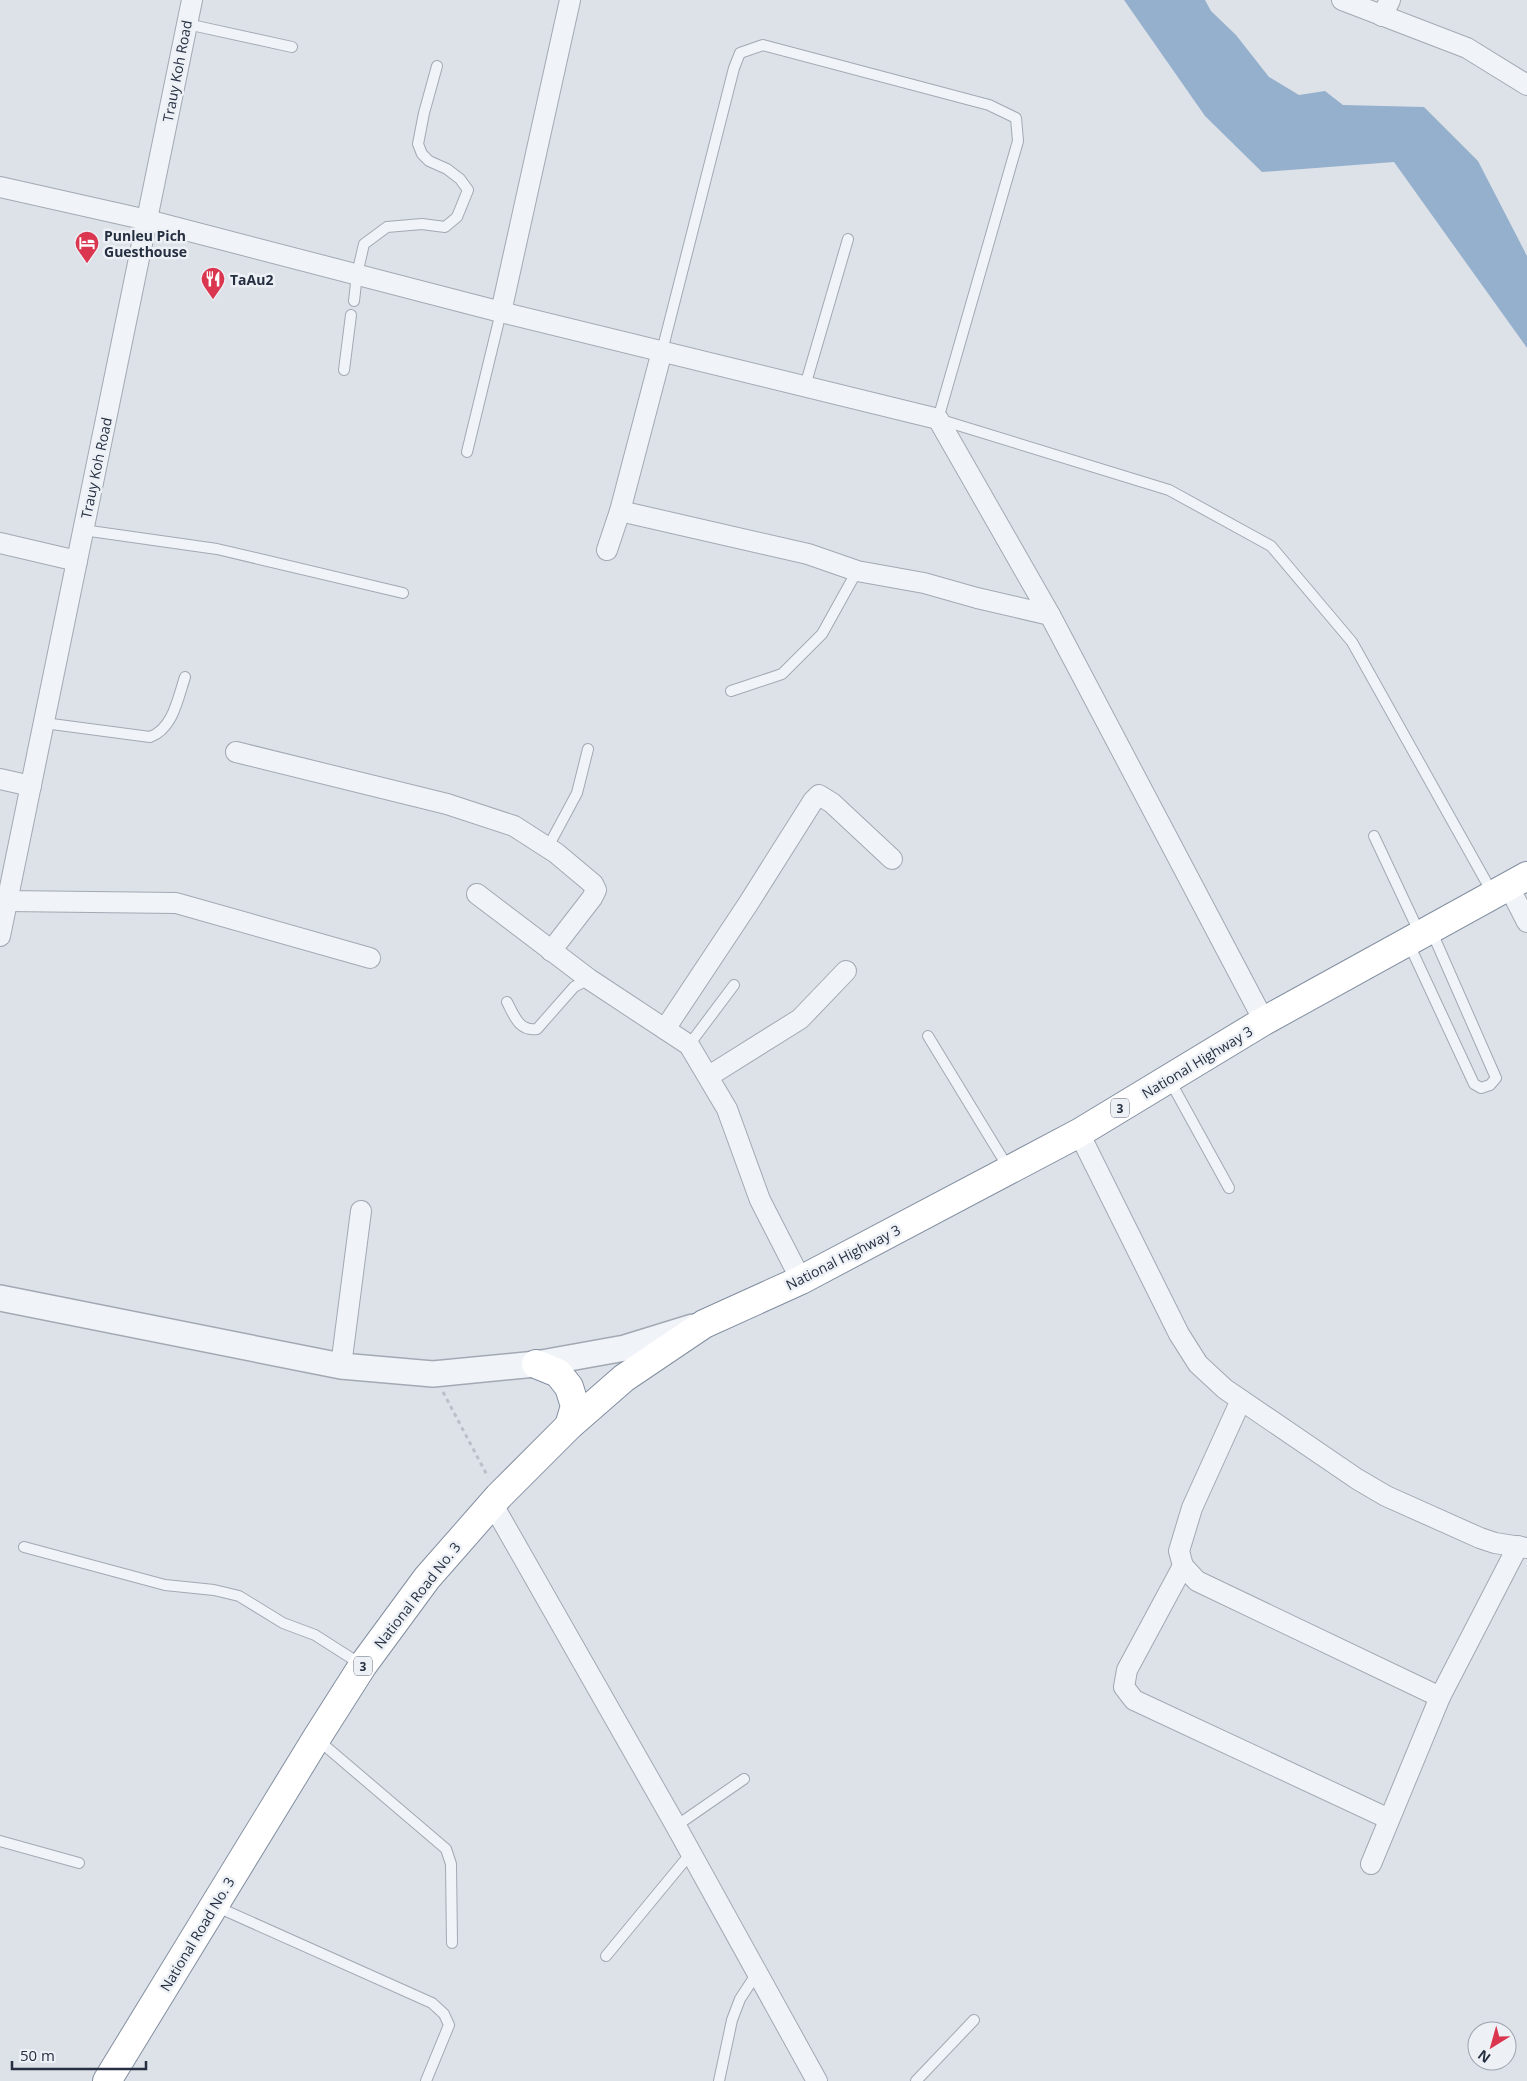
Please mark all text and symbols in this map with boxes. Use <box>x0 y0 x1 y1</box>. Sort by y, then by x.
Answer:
street label: Trauy Koh Road <box>158 19 196 123</box>
place label: Punleu Pich Guesthouse <box>104 226 187 261</box>
hotel icon: Punleu Pich Guesthouse <box>74 230 100 264</box>
restaurant icon: TaAu2 <box>200 266 226 300</box>
place label: TaAu2 <box>230 270 273 289</box>
street label: Trauy Koh Road <box>76 416 116 520</box>
street label: National Highway 3 <box>1138 1021 1256 1103</box>
road number: 3 <box>1111 1098 1129 1118</box>
street label: National Highway 3 <box>782 1220 904 1294</box>
street label: National Road No. 3 <box>369 1538 465 1652</box>
road number: 3 <box>354 1656 372 1675</box>
street label: National Road No. 3 <box>155 1873 239 1995</box>
north arrow <box>1467 2021 1517 2071</box>
scale bar <box>12 2038 146 2070</box>
text: 50 m <box>20 2045 55 2065</box>
text: N <box>1474 2046 1494 2068</box>

